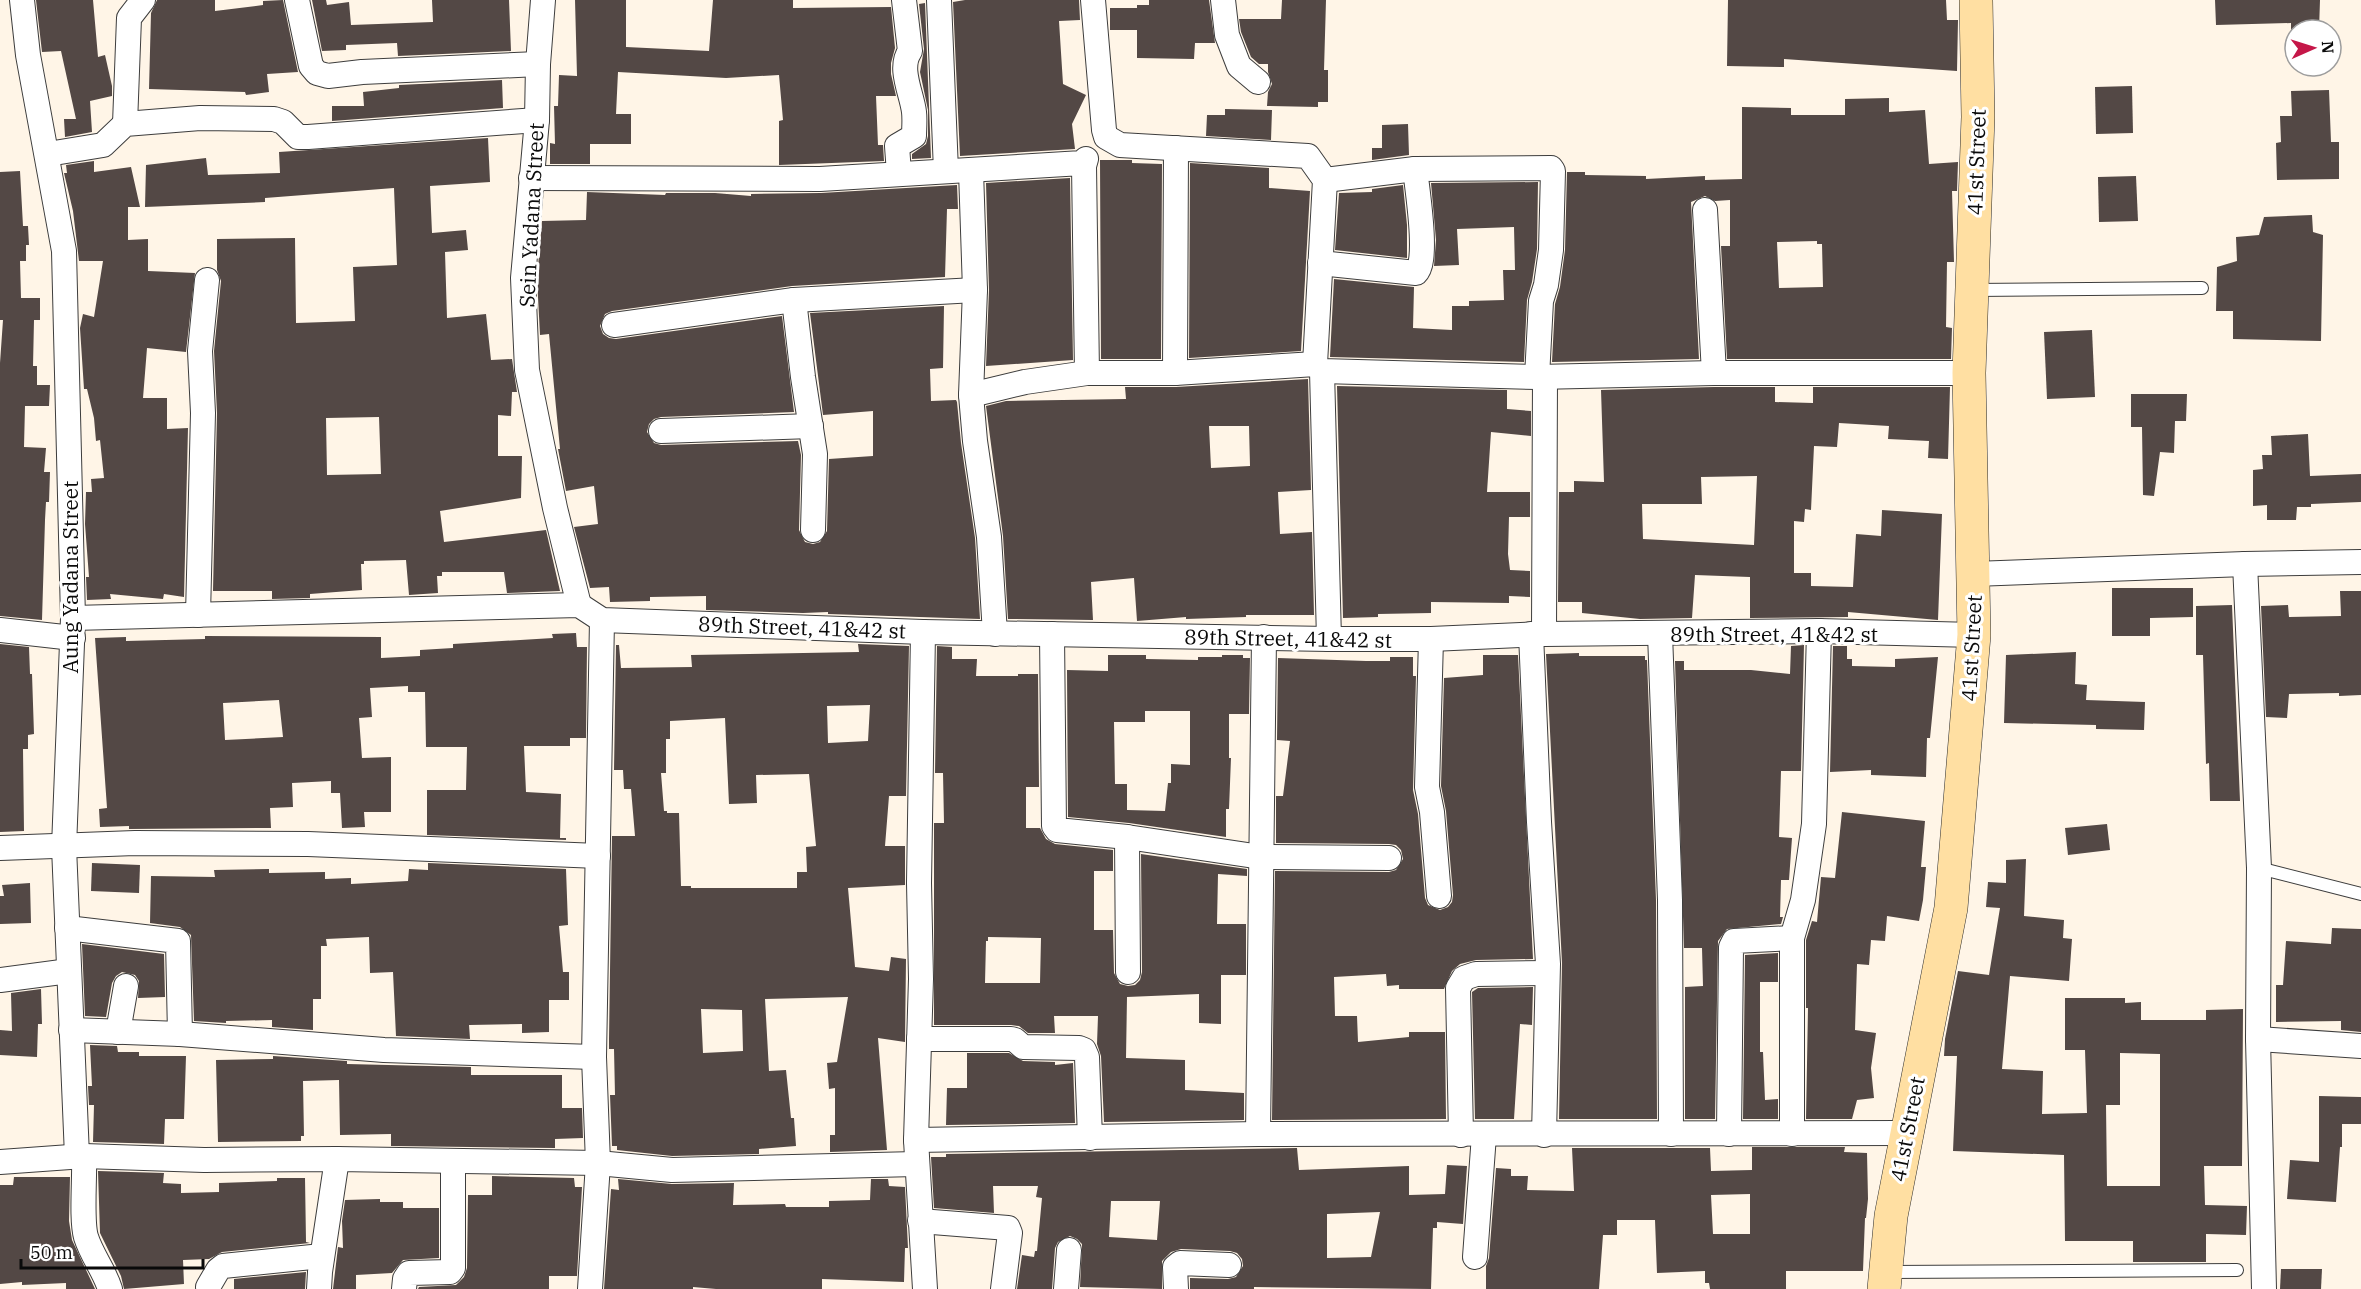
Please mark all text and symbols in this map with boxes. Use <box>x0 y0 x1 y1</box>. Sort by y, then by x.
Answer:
north arrow <box>2283 18 2343 78</box>
text: N <box>2318 40 2338 54</box>
street label: 41st Street <box>1960 108 1992 216</box>
street label: Sein Yadana Street <box>512 122 550 308</box>
street label: Aung Yadana Street <box>56 481 84 674</box>
street label: 41st Street <box>1954 594 1988 702</box>
street label: 89th Street, 41&42 st <box>698 609 906 645</box>
street label: 89th Street, 41&42 st <box>1670 620 1878 648</box>
street label: 89th Street, 41&42 st <box>1184 622 1392 654</box>
street label: 41st Street <box>1883 1074 1931 1184</box>
scale bar <box>21 1232 202 1270</box>
text: 50 m <box>30 1241 73 1264</box>

